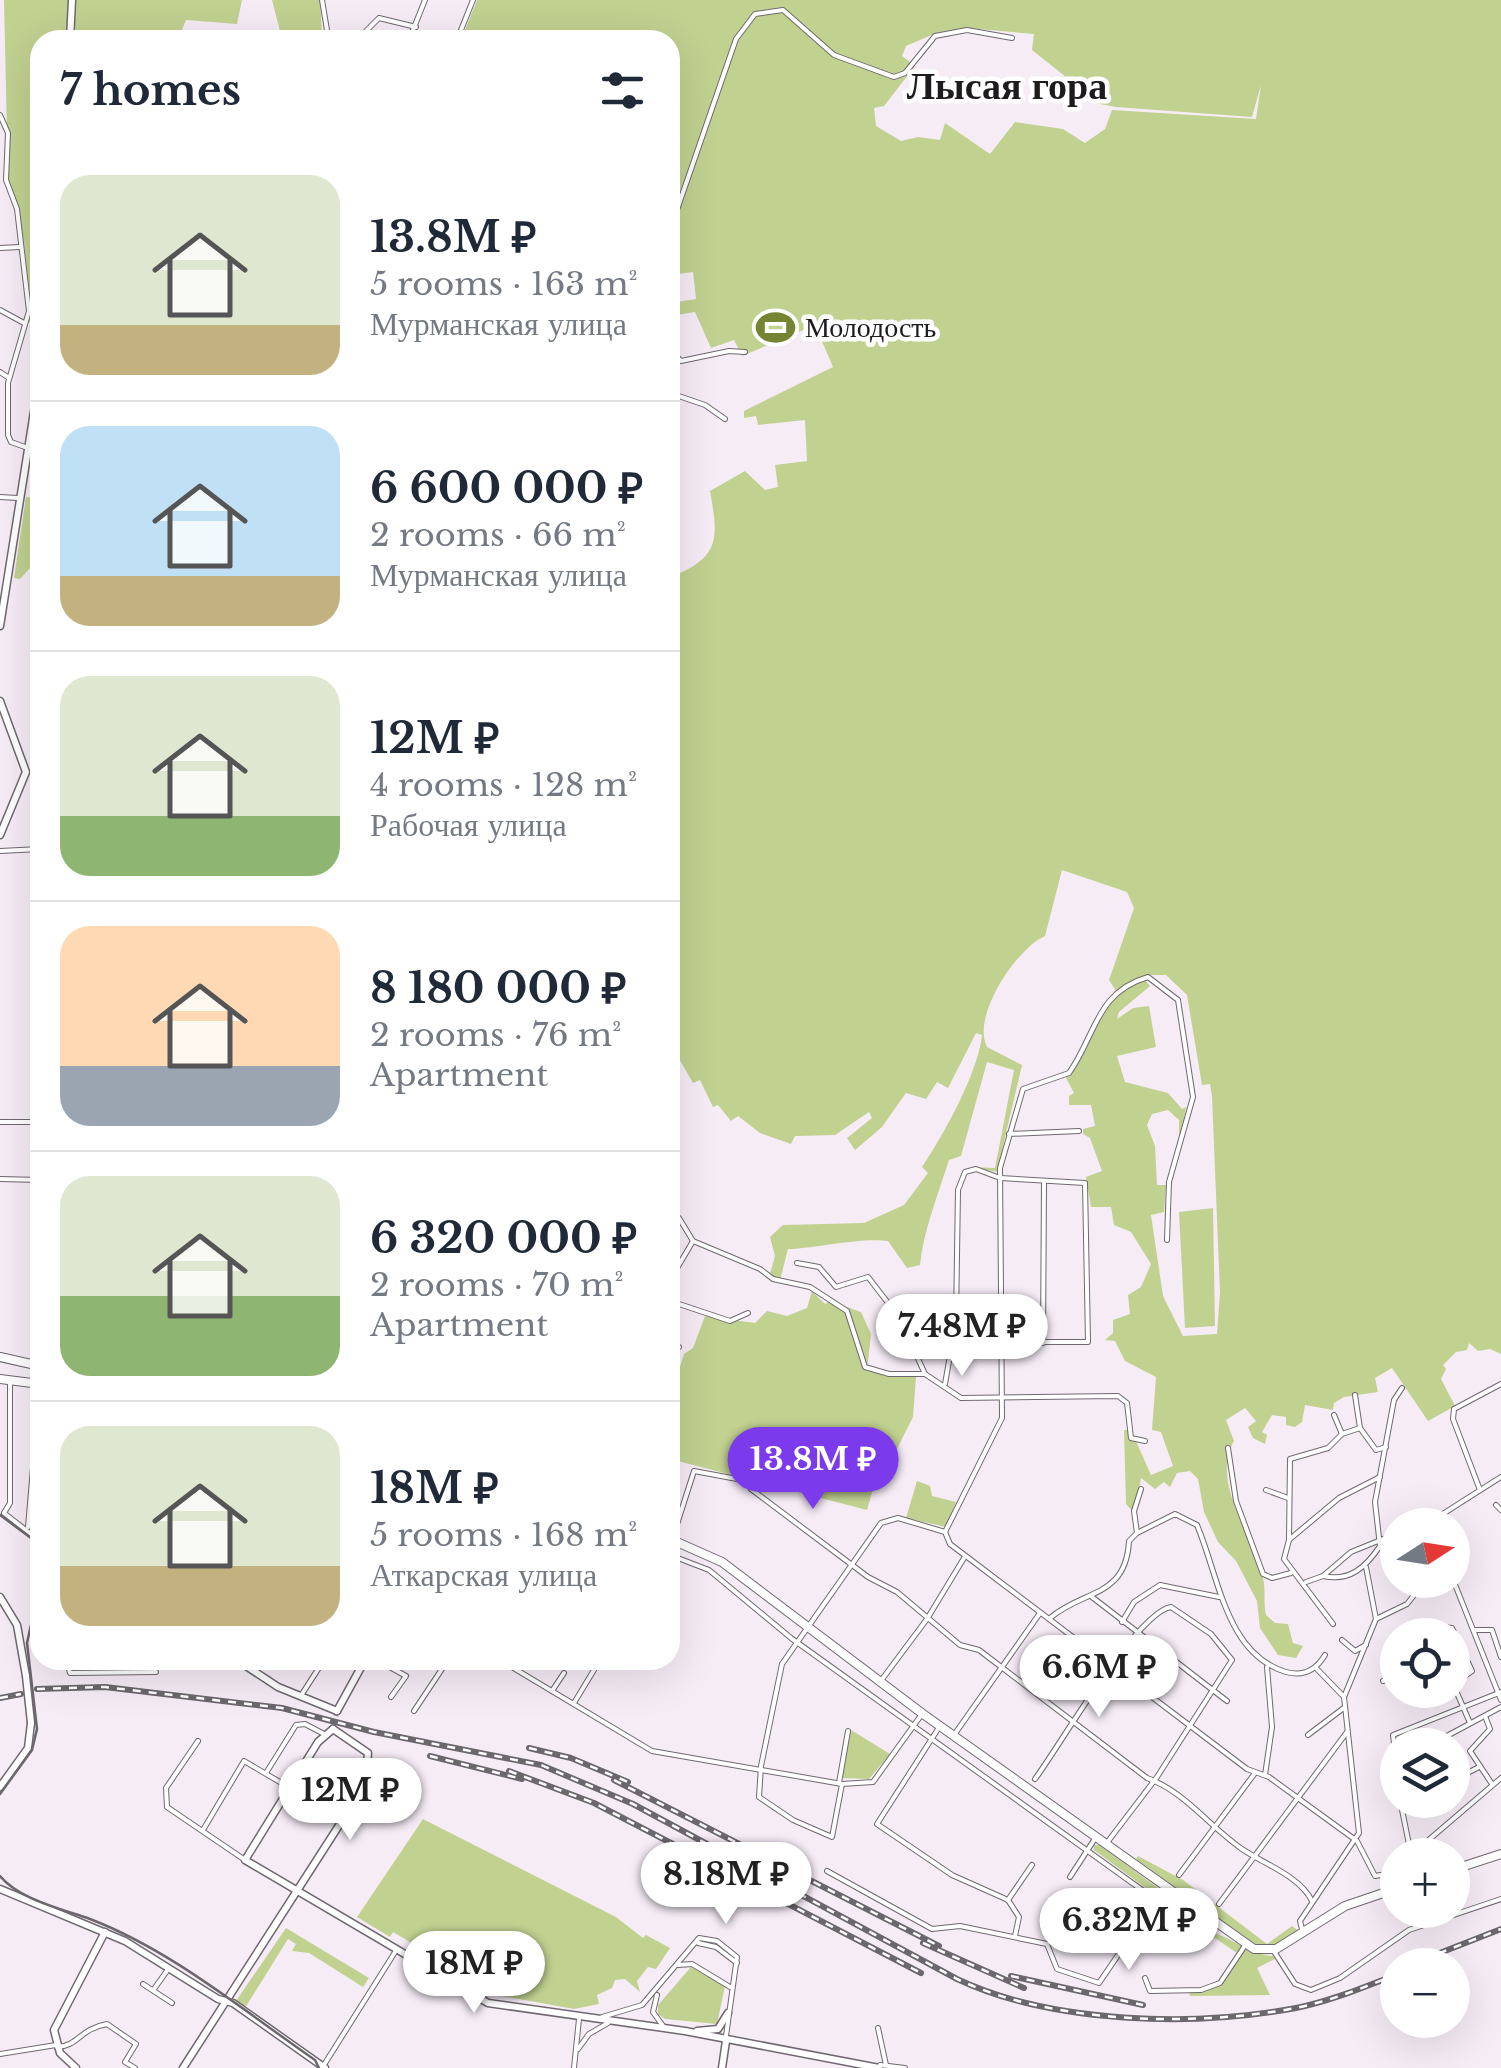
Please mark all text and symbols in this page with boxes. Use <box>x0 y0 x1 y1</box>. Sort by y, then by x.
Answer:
district label: Лысая гора <box>907 62 1107 109</box>
icon: filters <box>595 63 650 118</box>
text: 7 homes <box>60 64 241 116</box>
text: 13.8M ₽ <box>370 211 536 263</box>
icon: home <box>140 215 260 335</box>
text: 5 rooms · 163 m² <box>370 264 638 304</box>
text: Мурманская улица <box>370 304 627 344</box>
sports icon: Молодость <box>754 306 796 348</box>
place label: Молодость <box>805 310 936 345</box>
text: 6 600 000 ₽ <box>370 462 643 514</box>
icon: home <box>140 466 260 586</box>
text: 2 rooms · 66 m² <box>370 515 626 555</box>
text: Мурманская улица <box>370 555 627 595</box>
text: 12M ₽ <box>370 712 499 764</box>
icon: home <box>140 716 260 836</box>
text: 4 rooms · 128 m² <box>370 765 637 805</box>
text: Рабочая улица <box>370 805 567 845</box>
text: 8 180 000 ₽ <box>370 962 626 1014</box>
icon: home <box>140 966 260 1086</box>
text: 2 rooms · 76 m² <box>370 1015 621 1055</box>
text: Apartment <box>370 1055 548 1095</box>
text: 6 320 000 ₽ <box>370 1212 637 1264</box>
icon: home <box>140 1216 260 1336</box>
text: 2 rooms · 70 m² <box>370 1265 624 1305</box>
pin: 7.48M ₽ <box>870 1294 1054 1379</box>
text: Apartment <box>370 1305 548 1345</box>
text: 7.48M ₽ <box>898 1306 1026 1346</box>
pin: 13.8M ₽ <box>721 1427 905 1512</box>
text: 13.8M ₽ <box>750 1439 876 1479</box>
text: 18M ₽ <box>370 1462 499 1514</box>
icon: home <box>140 1466 260 1586</box>
north arrow <box>1380 1508 1470 1598</box>
map controls <box>1380 1508 1470 2038</box>
text: 5 rooms · 168 m² <box>370 1515 637 1555</box>
text: Аткарская улица <box>370 1555 597 1595</box>
button: locate <box>1380 1618 1470 1708</box>
pin: 6.6M ₽ <box>1018 1635 1180 1720</box>
text: 6.6M ₽ <box>1042 1647 1156 1687</box>
button: layers <box>1380 1728 1470 1818</box>
pin: 12M ₽ <box>280 1758 420 1843</box>
text: 12M ₽ <box>301 1770 399 1810</box>
button: + <box>1380 1838 1470 1928</box>
pin: 8.18M ₽ <box>634 1842 818 1927</box>
text: 8.18M ₽ <box>663 1854 789 1894</box>
pin: 6.32M ₽ <box>1037 1888 1221 1973</box>
text: 6.32M ₽ <box>1062 1900 1196 1940</box>
pin: 18M ₽ <box>404 1931 544 2016</box>
text: 18M ₽ <box>425 1943 523 1983</box>
button: − <box>1380 1948 1470 2038</box>

